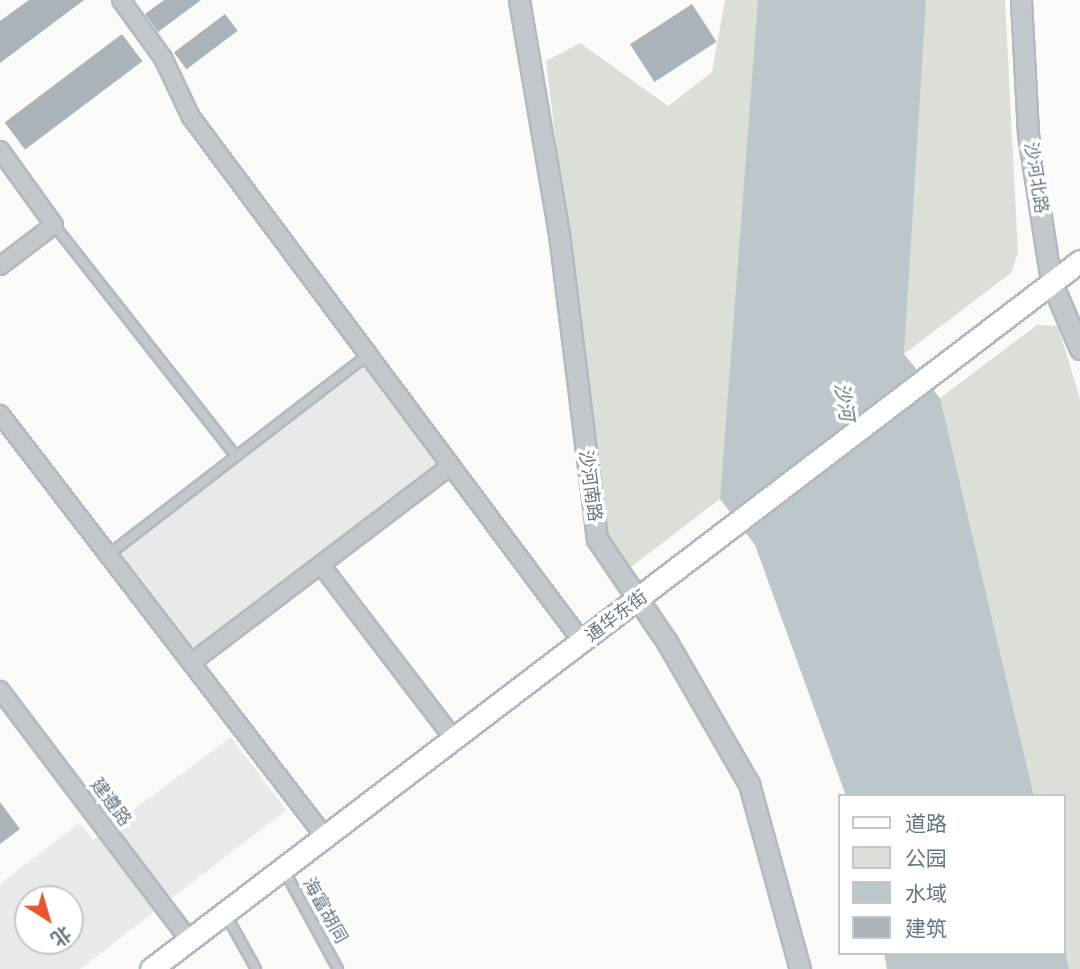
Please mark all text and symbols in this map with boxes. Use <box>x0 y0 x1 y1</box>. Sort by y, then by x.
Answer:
street label: 沙河北路 <box>1019 141 1051 215</box>
water label: 沙河 <box>829 381 857 423</box>
street label: 沙河南路 <box>573 449 605 523</box>
street label: 通华东街 <box>582 587 652 647</box>
street label: 建遵路 <box>85 775 135 831</box>
legend <box>838 794 1066 955</box>
text: 道路 <box>905 809 947 839</box>
text: 公园 <box>905 844 947 874</box>
street label: 海富胡同 <box>297 874 351 948</box>
text: 水域 <box>905 879 947 909</box>
north arrow <box>14 885 84 955</box>
text: 建筑 <box>905 914 947 944</box>
text: 北 <box>45 919 76 952</box>

